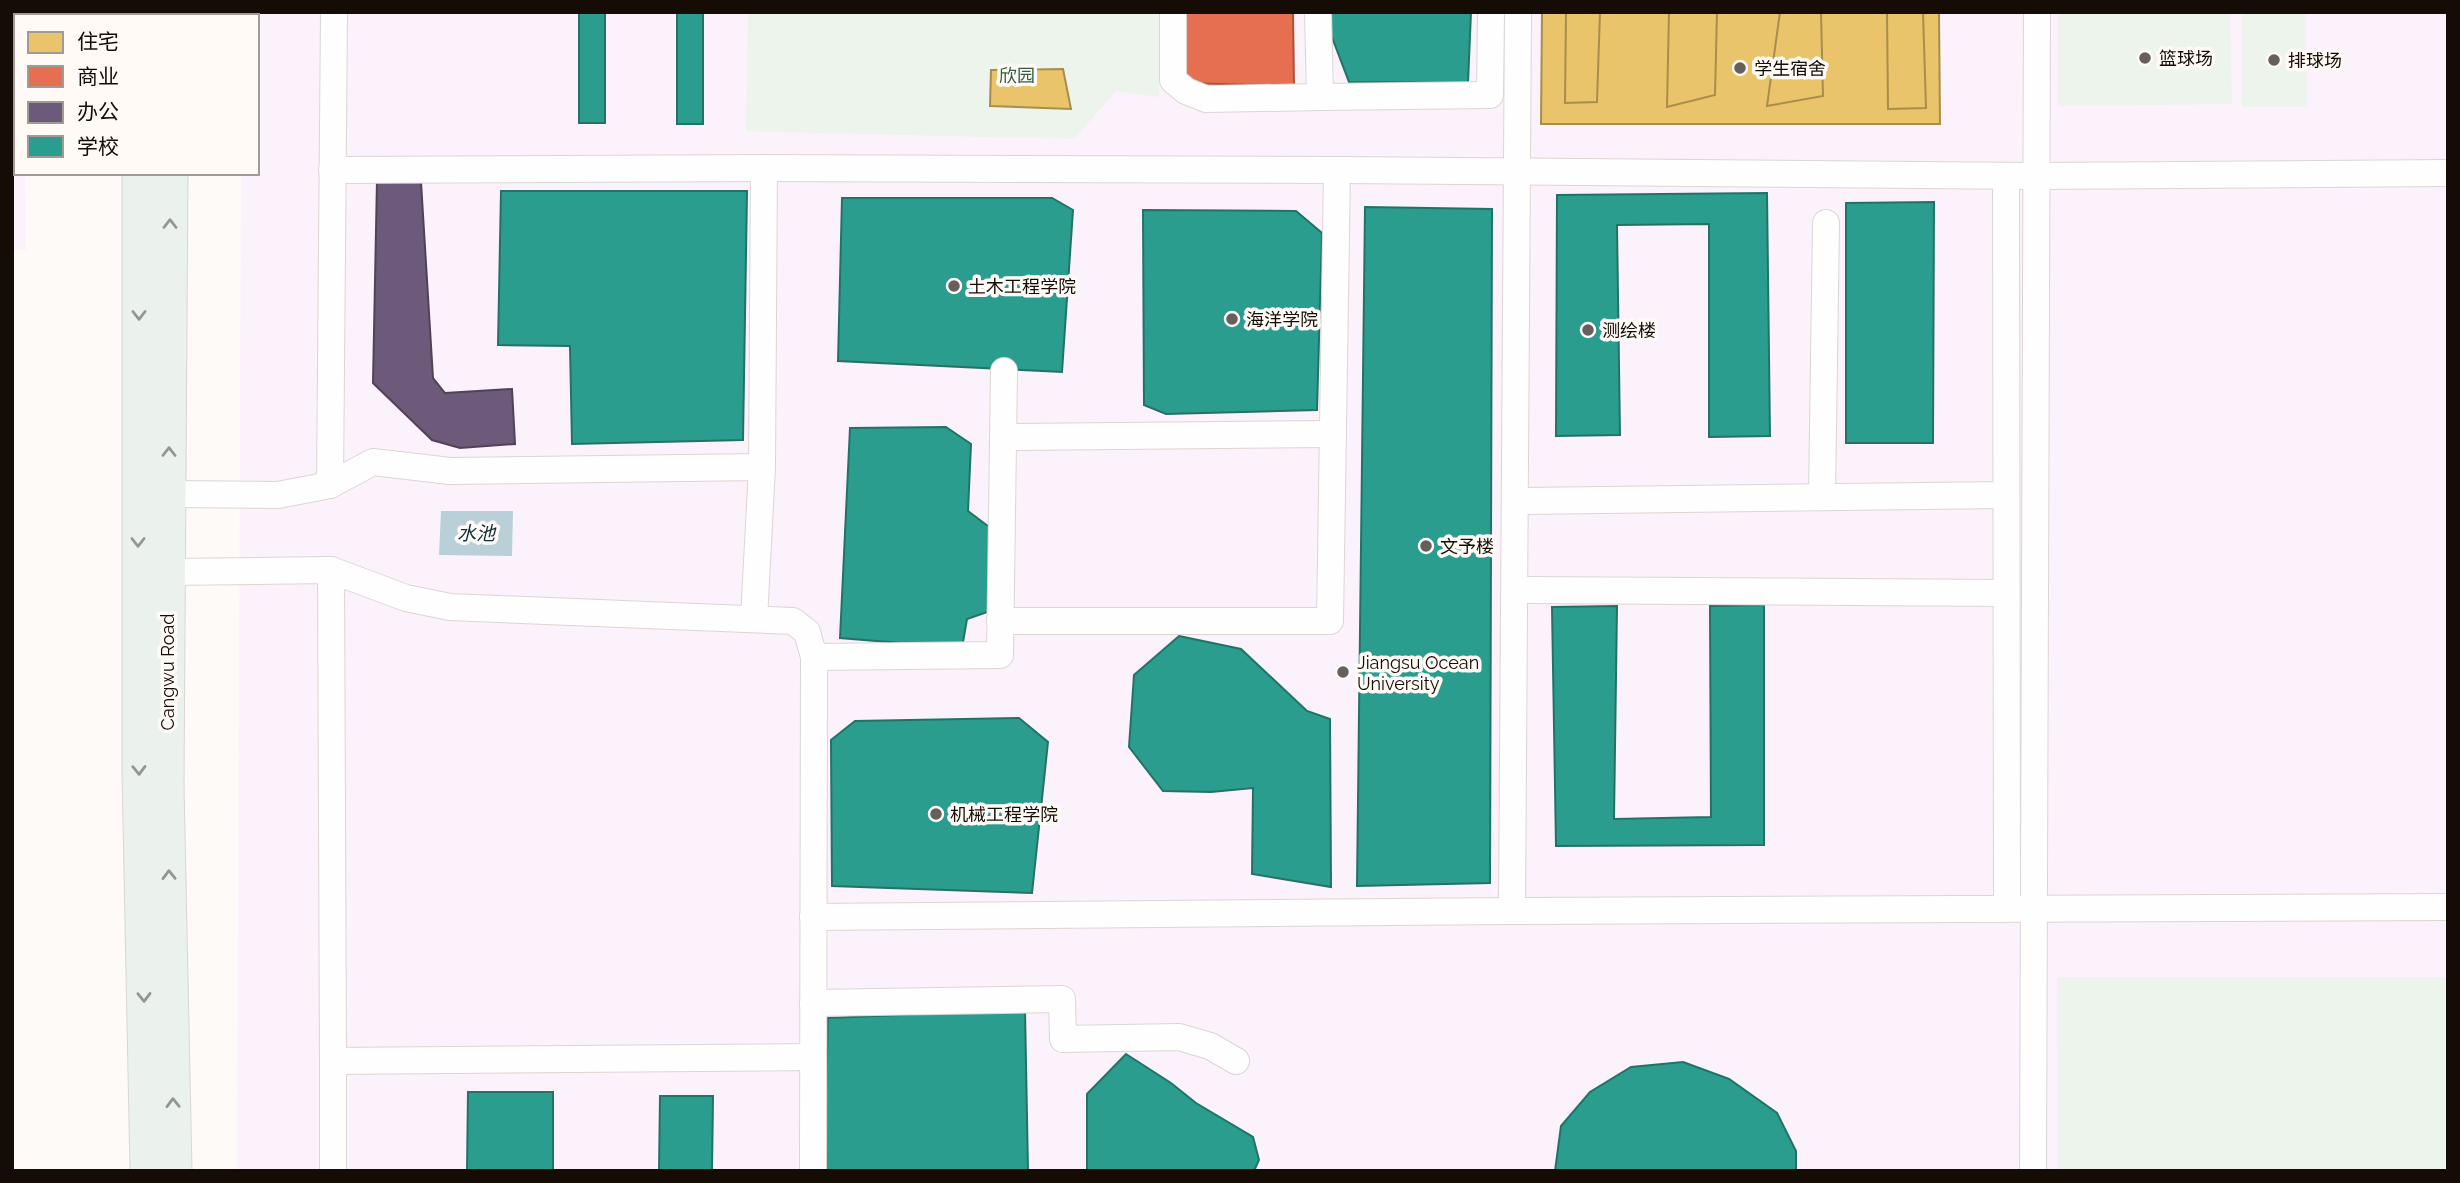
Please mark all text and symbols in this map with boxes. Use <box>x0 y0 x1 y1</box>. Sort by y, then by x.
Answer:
legend <box>14 14 259 175</box>
text: 住宅 <box>77 29 119 54</box>
place label: 篮球场 <box>2159 48 2213 69</box>
marker: 篮球场 <box>2137 50 2153 66</box>
place label: 排球场 <box>2288 50 2342 71</box>
marker: 排球场 <box>2266 52 2282 68</box>
place label: 学生宿舍 <box>1754 58 1826 79</box>
marker: 学生宿舍 <box>1732 60 1748 76</box>
text: 商业 <box>77 64 119 89</box>
park label: 欣园 <box>999 65 1035 86</box>
text: 办公 <box>77 99 119 124</box>
text: 学校 <box>77 134 119 159</box>
one-way arrow <box>162 218 178 229</box>
place label: 土木工程学院 <box>968 276 1076 297</box>
marker: 土木工程学院 <box>946 278 962 294</box>
place label: 海洋学院 <box>1246 309 1318 330</box>
one-way arrow <box>131 310 147 321</box>
marker: 海洋学院 <box>1224 311 1240 327</box>
place label: 测绘楼 <box>1602 320 1656 341</box>
marker: 测绘楼 <box>1580 322 1596 338</box>
one-way arrow <box>161 446 177 456</box>
water label: 水池 <box>457 522 497 544</box>
place label: 文予楼 <box>1440 536 1494 557</box>
one-way arrow <box>130 538 146 548</box>
marker: 文予楼 <box>1418 538 1434 554</box>
street label: Cangwu Road <box>157 614 178 730</box>
place label: Jiangsu Ocean University <box>1357 652 1479 694</box>
marker: Jiangsu Ocean University <box>1335 664 1351 680</box>
one-way arrow <box>131 765 147 776</box>
place label: 机械工程学院 <box>950 804 1058 825</box>
marker: 机械工程学院 <box>928 806 944 822</box>
one-way arrow <box>161 869 177 880</box>
one-way arrow <box>136 992 151 1003</box>
one-way arrow <box>166 1097 181 1108</box>

